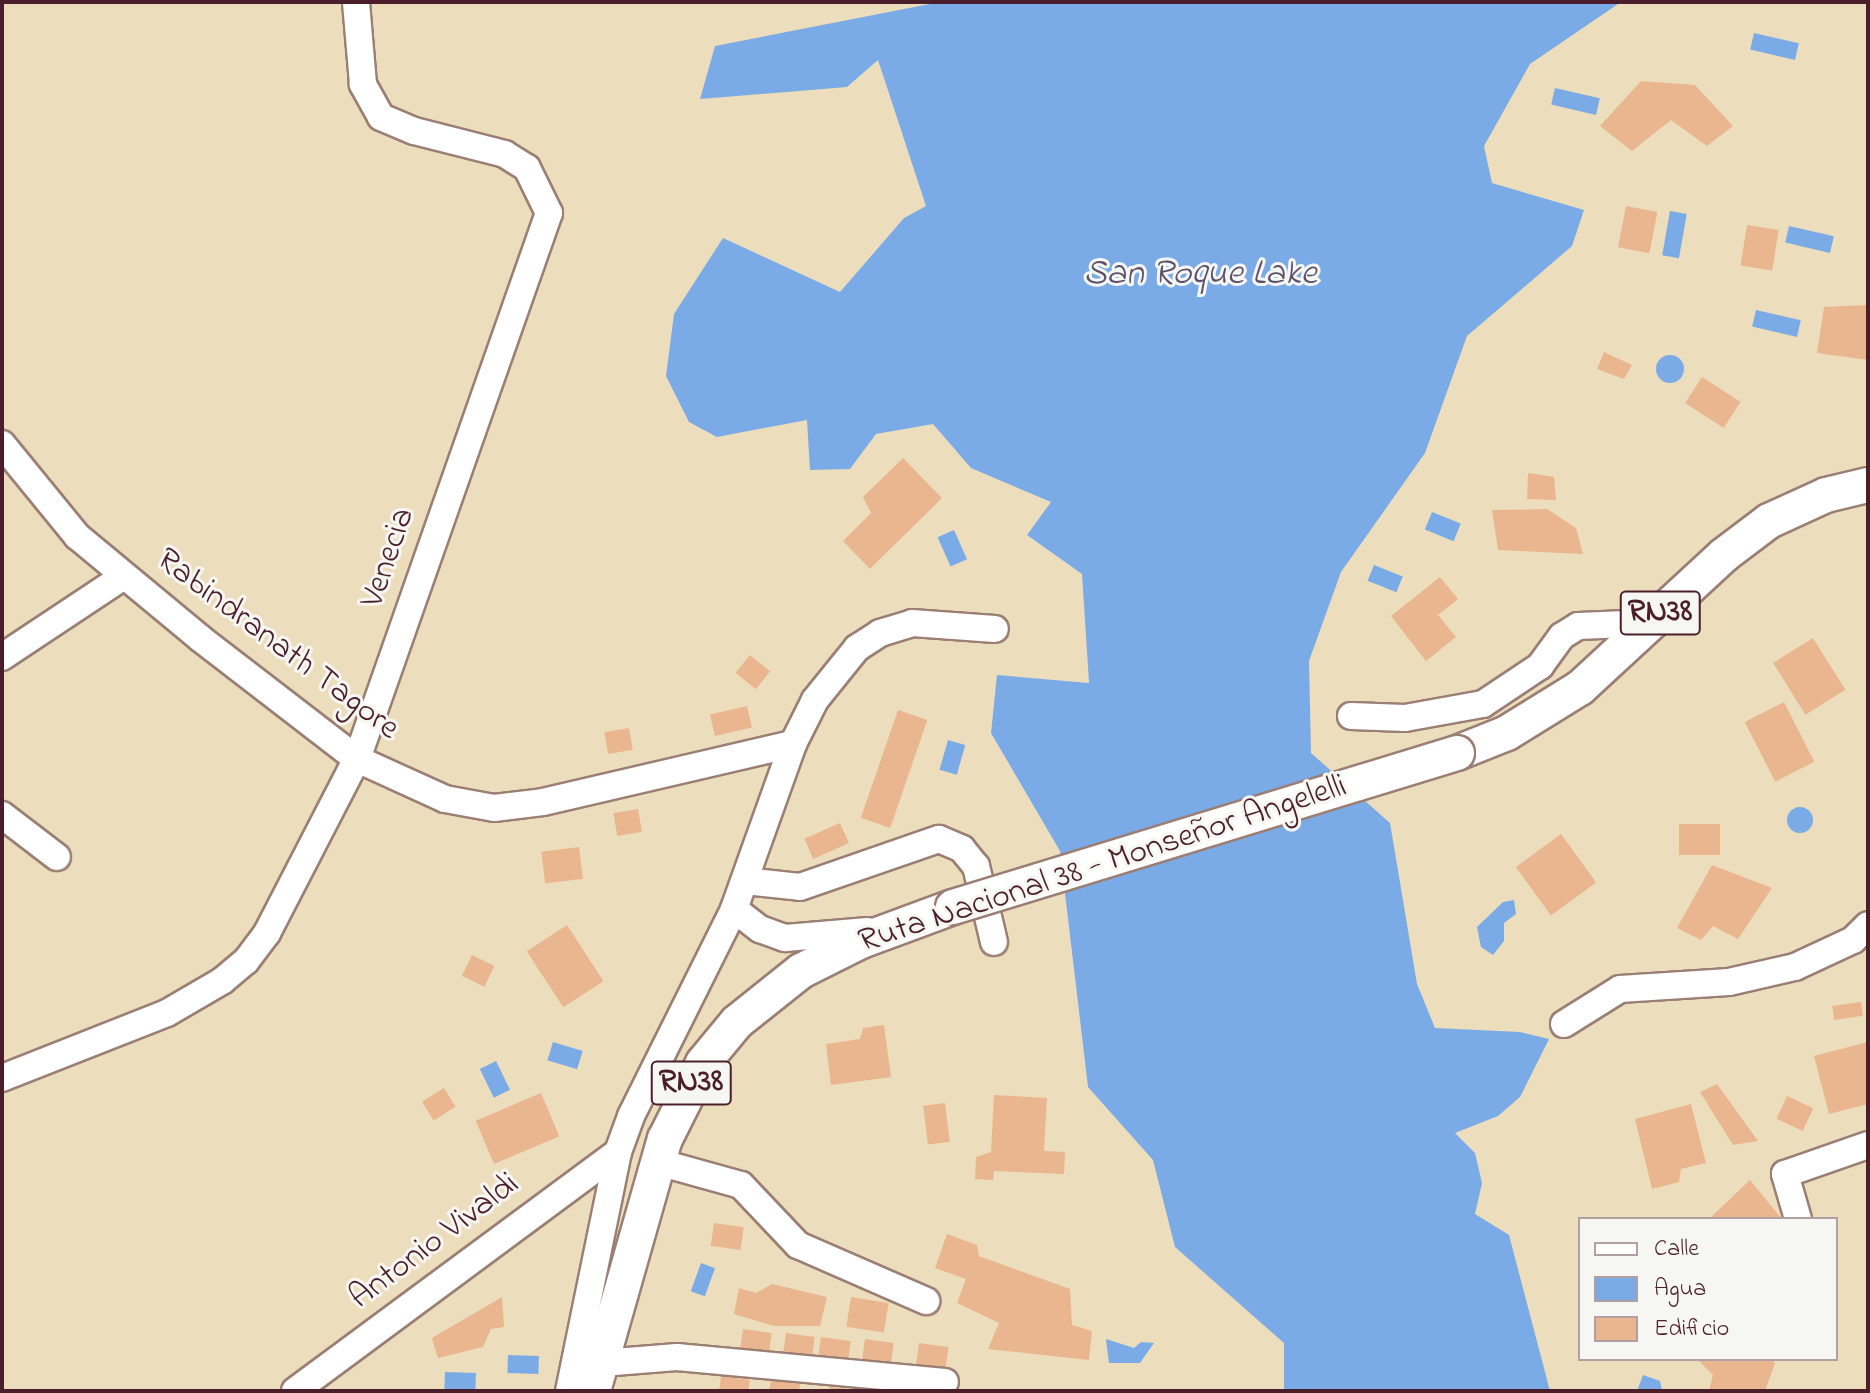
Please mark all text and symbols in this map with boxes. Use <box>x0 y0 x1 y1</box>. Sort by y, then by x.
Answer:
water label: San Roque Lake <box>1083 253 1317 297</box>
street label: Venecia <box>353 503 425 613</box>
street label: Rabindranath Tagore <box>147 540 407 750</box>
road number: RN38 <box>1618 585 1702 641</box>
street label: Ruta Nacional 38 - Monseñor Angelelli <box>854 767 1352 963</box>
road number: RN38 <box>649 1055 733 1111</box>
street label: Antonio Vivaldi <box>342 1165 528 1319</box>
legend <box>1578 1217 1838 1361</box>
text: Calle <box>1654 1232 1699 1267</box>
text: Agua <box>1654 1272 1706 1307</box>
text: Edificio <box>1654 1312 1729 1347</box>

